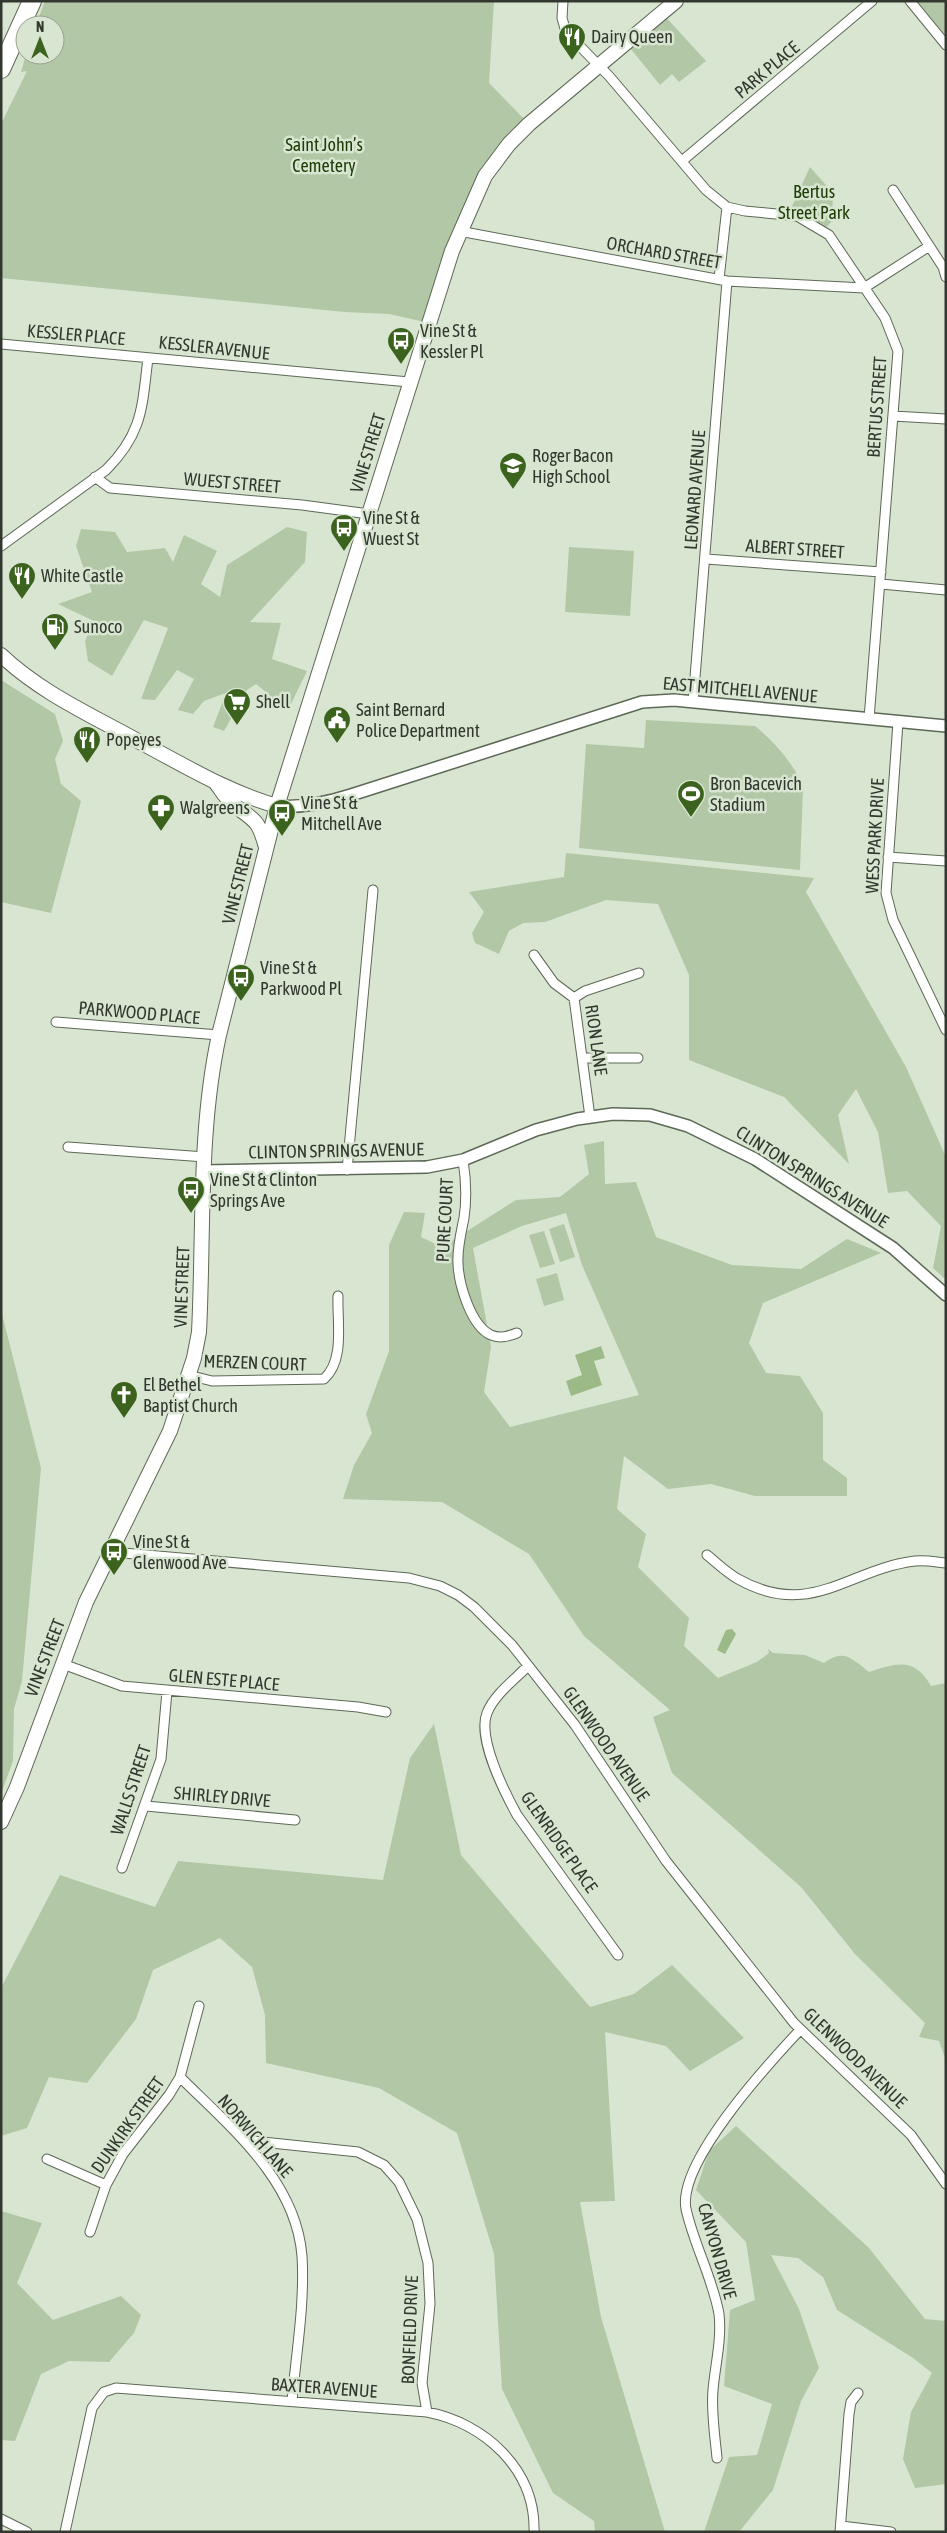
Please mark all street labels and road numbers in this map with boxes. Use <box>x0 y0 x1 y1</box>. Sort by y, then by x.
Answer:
street label: PARK PLACE <box>730 36 803 103</box>
street label: ORCHARD STREET <box>605 232 723 273</box>
street label: KESSLER PLACE <box>26 320 126 349</box>
street label: KESSLER AVENUE <box>157 331 271 364</box>
street label: BERTUS STREET <box>862 356 891 458</box>
street label: VINE STREET <box>346 411 390 495</box>
street label: LEONARD AVENUE <box>680 429 709 551</box>
street label: WUEST STREET <box>183 468 281 497</box>
street label: ALBERT STREET <box>745 535 845 562</box>
street label: EAST MITCHELL AVENUE <box>662 672 819 707</box>
street label: WESS PARK DRIVE <box>861 777 888 894</box>
street label: VINE STREET <box>217 842 258 926</box>
street label: PARKWOOD PLACE <box>78 997 201 1028</box>
street label: RION LANE <box>581 1003 612 1077</box>
street label: CLINTON SPRINGS AVENUE <box>732 1121 892 1232</box>
street label: CLINTON SPRINGS AVENUE <box>248 1138 424 1163</box>
street label: PURE COURT <box>432 1177 457 1263</box>
street label: VINE STREET <box>170 1246 193 1328</box>
street label: MERZEN COURT <box>203 1350 307 1375</box>
street label: VINE STREET <box>20 1616 69 1700</box>
street label: GLEN ESTE PLACE <box>168 1664 281 1695</box>
street label: GLENWOOD AVENUE <box>559 1682 654 1805</box>
street label: WALLS STREET <box>106 1742 155 1837</box>
street label: SHIRLEY DRIVE <box>173 1782 272 1811</box>
street label: GLENRIDGE PLACE <box>517 1787 602 1897</box>
street label: GLENWOOD AVENUE <box>799 2003 911 2112</box>
street label: DUNKIRK STREET <box>87 2072 169 2177</box>
street label: NORWICH LANE <box>214 2090 297 2182</box>
street label: CANYON DRIVE <box>694 2200 741 2302</box>
street label: BONFIELD DRIVE <box>397 2275 422 2385</box>
street label: BAXTER AVENUE <box>270 2373 378 2402</box>

